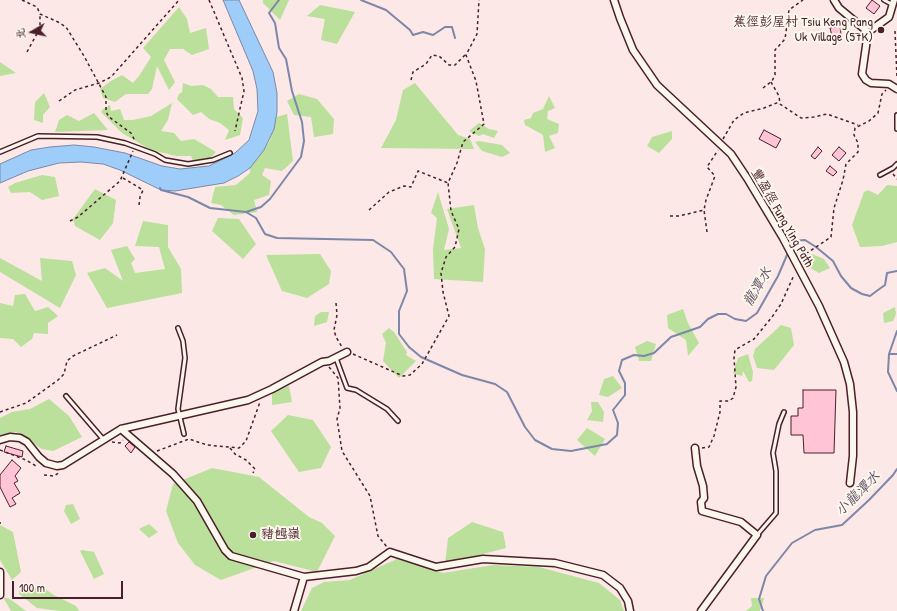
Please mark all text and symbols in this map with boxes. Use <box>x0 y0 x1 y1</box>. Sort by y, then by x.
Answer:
north arrow <box>12 12 52 52</box>
place label: 蕉徑彭屋村 Tsiu Keng Pang Uk Village (57K) <box>733 15 873 46</box>
marker: 蕉徑彭屋村 Tsiu Keng Pang Uk Village (57K) <box>876 25 886 35</box>
text: 北 <box>12 27 28 40</box>
street label: 豐盈徑 Fung Ying Path <box>747 166 817 270</box>
water label: 龍潭水 <box>740 265 776 309</box>
water label: 小龍潭水 <box>832 468 884 520</box>
place label: 豬乸嶺 <box>261 527 300 543</box>
marker: 豬乸嶺 <box>248 530 258 540</box>
scale bar <box>14 573 125 599</box>
text: 100 m <box>19 579 45 596</box>

